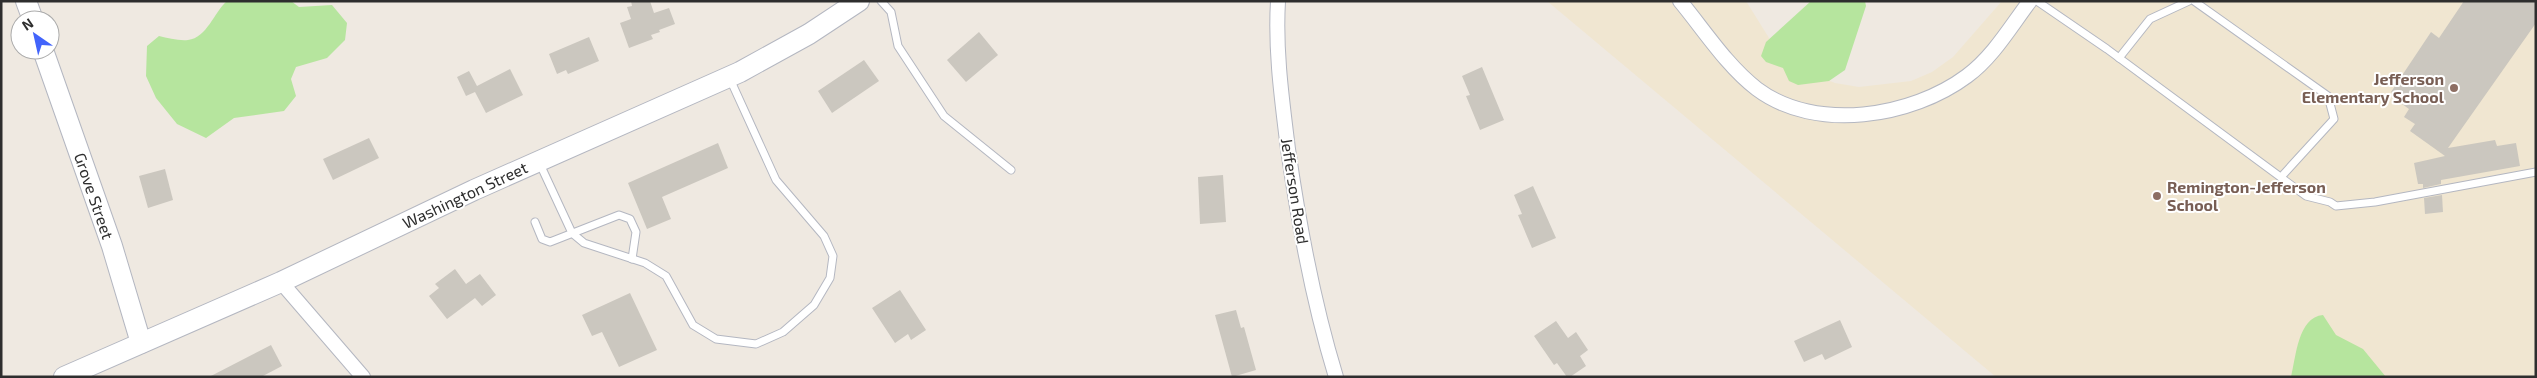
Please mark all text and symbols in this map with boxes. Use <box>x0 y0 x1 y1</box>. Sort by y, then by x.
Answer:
north arrow <box>10 10 60 60</box>
text: N <box>19 14 36 34</box>
place label: Jefferson Elementary School <box>2302 69 2445 107</box>
marker: Jefferson Elementary School <box>2448 82 2460 94</box>
street label: Jefferson Road <box>1278 136 1313 245</box>
street label: Grove Street <box>71 150 118 242</box>
street label: Washington Street <box>399 157 530 232</box>
place label: Remington-Jefferson School <box>2167 177 2326 214</box>
marker: Remington-Jefferson School <box>2151 190 2163 202</box>

